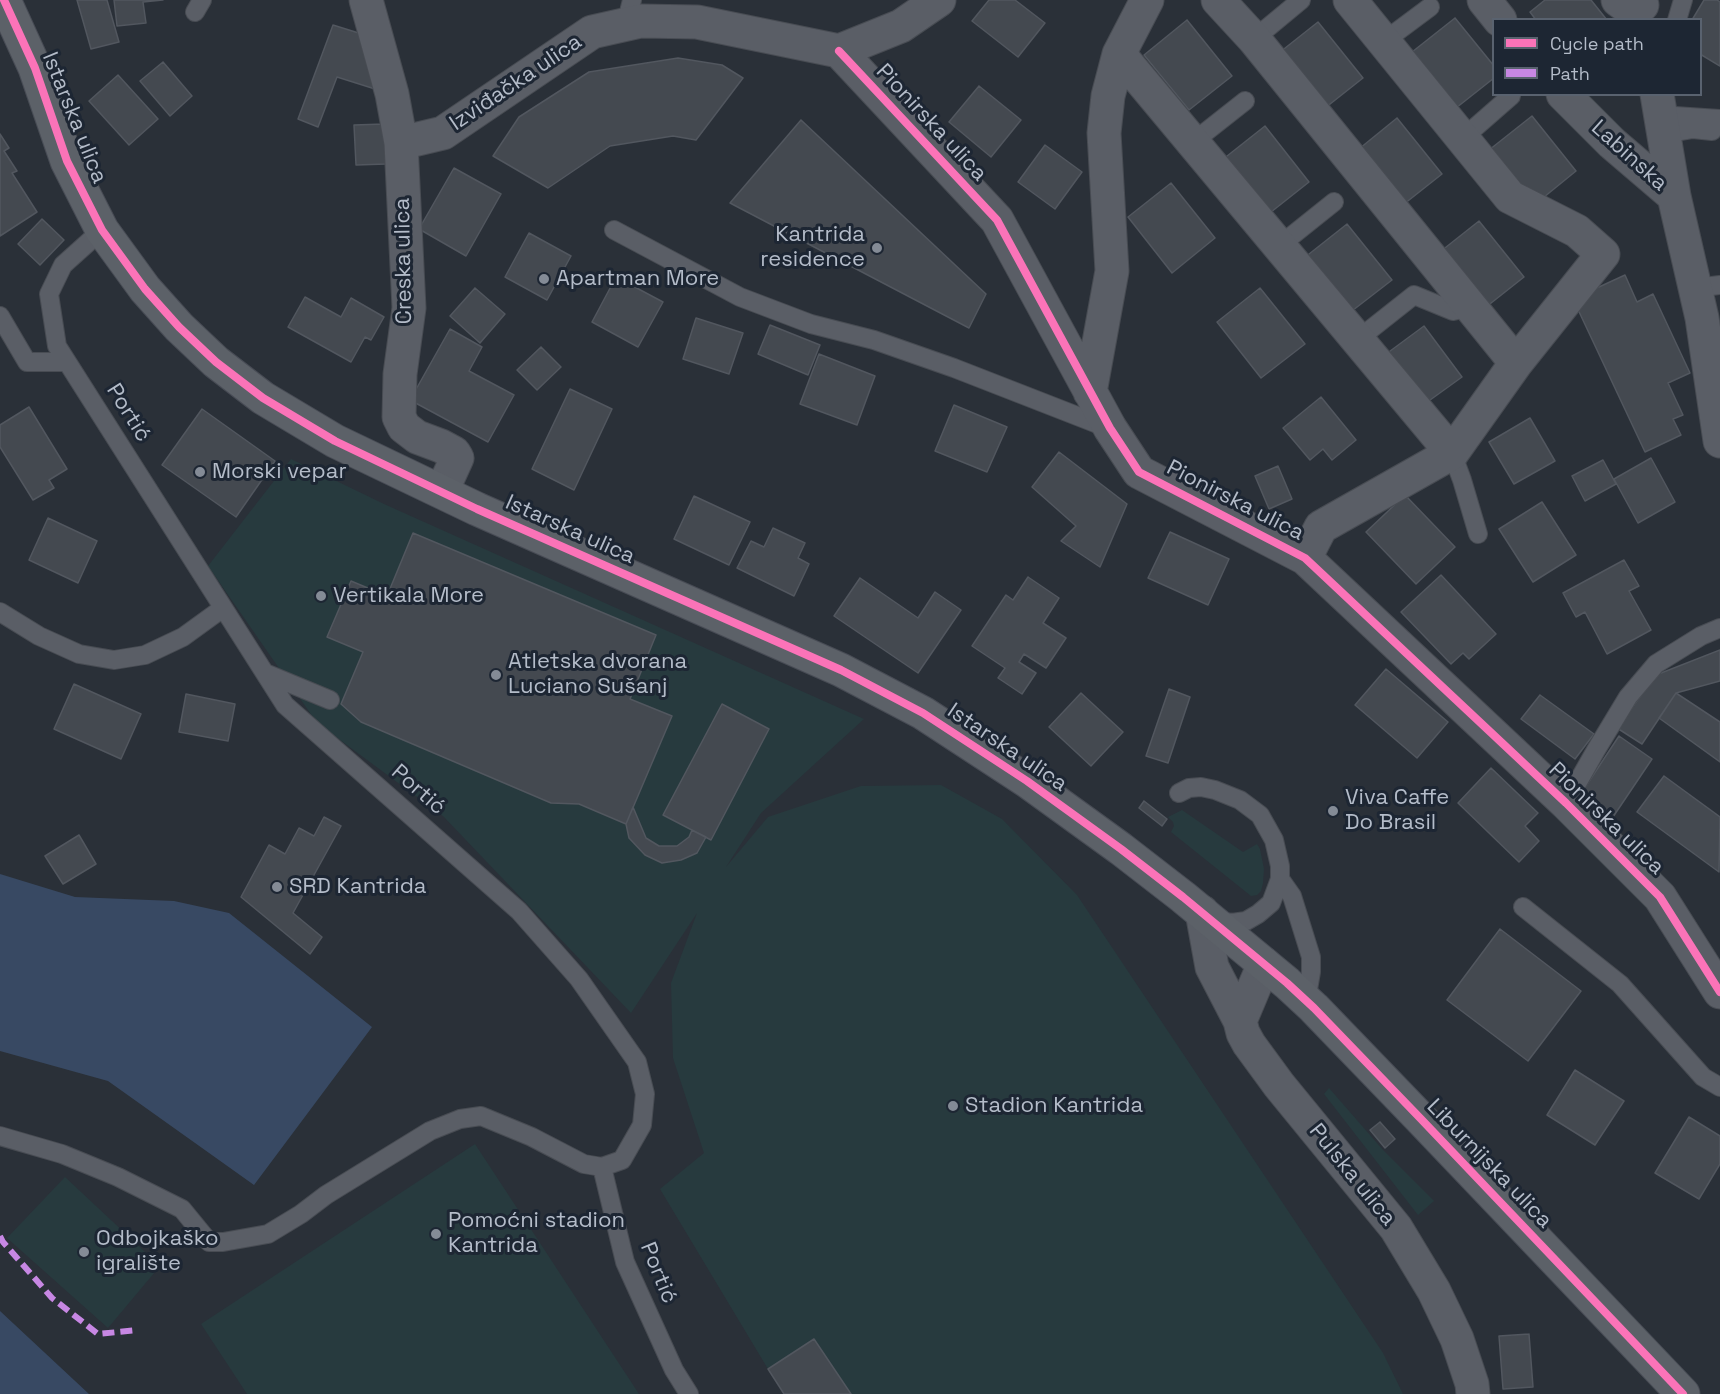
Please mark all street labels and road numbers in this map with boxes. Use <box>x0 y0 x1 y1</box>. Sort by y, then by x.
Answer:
street label: Izviđačka ulica <box>445 29 587 137</box>
street label: Istarska ulica <box>36 49 112 187</box>
street label: Pionirska ulica <box>870 59 992 187</box>
street label: Labinska <box>1585 115 1673 197</box>
street label: Creska ulica <box>390 197 418 325</box>
street label: Portić <box>100 379 156 447</box>
street label: Pionirska ulica <box>1162 455 1308 547</box>
street label: Istarska ulica <box>501 490 639 570</box>
street label: Istarska ulica <box>942 698 1072 798</box>
street label: Pionirska ulica <box>1543 757 1669 881</box>
street label: Portić <box>385 759 451 821</box>
street label: Liburnijska ulica <box>1421 1094 1557 1234</box>
street label: Pulska ulica <box>1303 1119 1401 1231</box>
street label: Portić <box>634 1239 682 1307</box>

